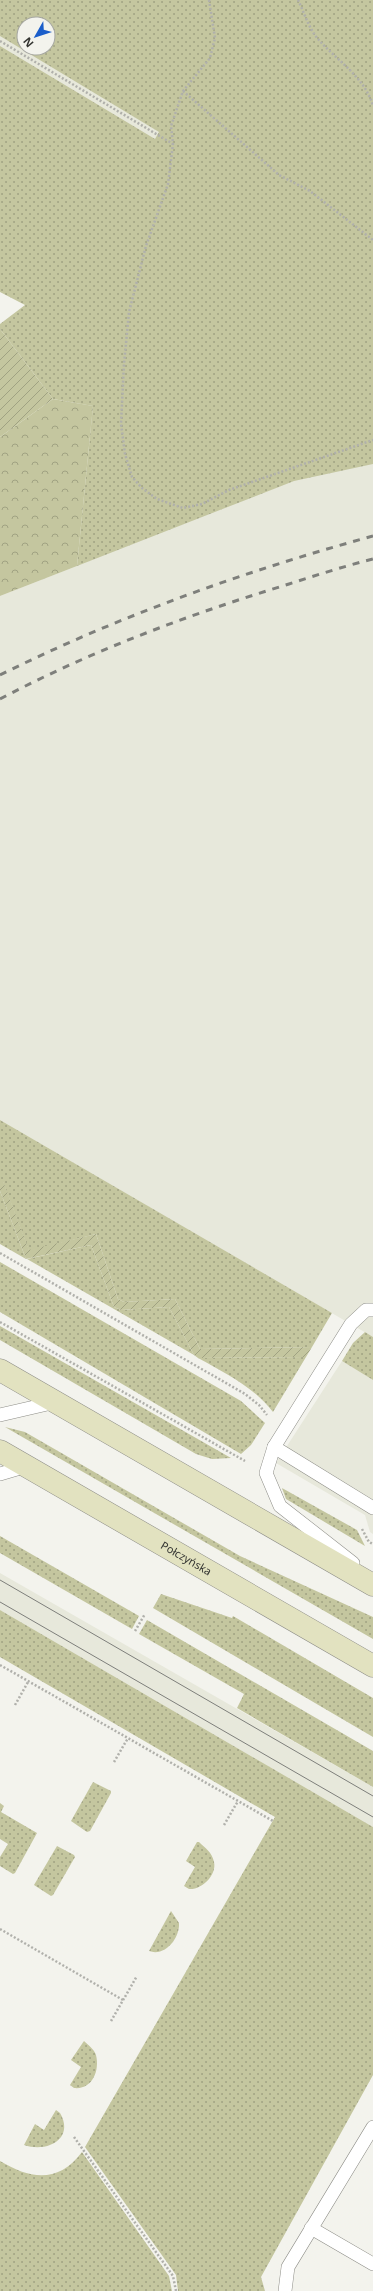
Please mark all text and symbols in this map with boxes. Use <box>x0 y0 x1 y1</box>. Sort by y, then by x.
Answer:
north arrow <box>16 16 56 56</box>
text: N <box>19 34 36 51</box>
street label: Połczyńska <box>158 1537 215 1579</box>

